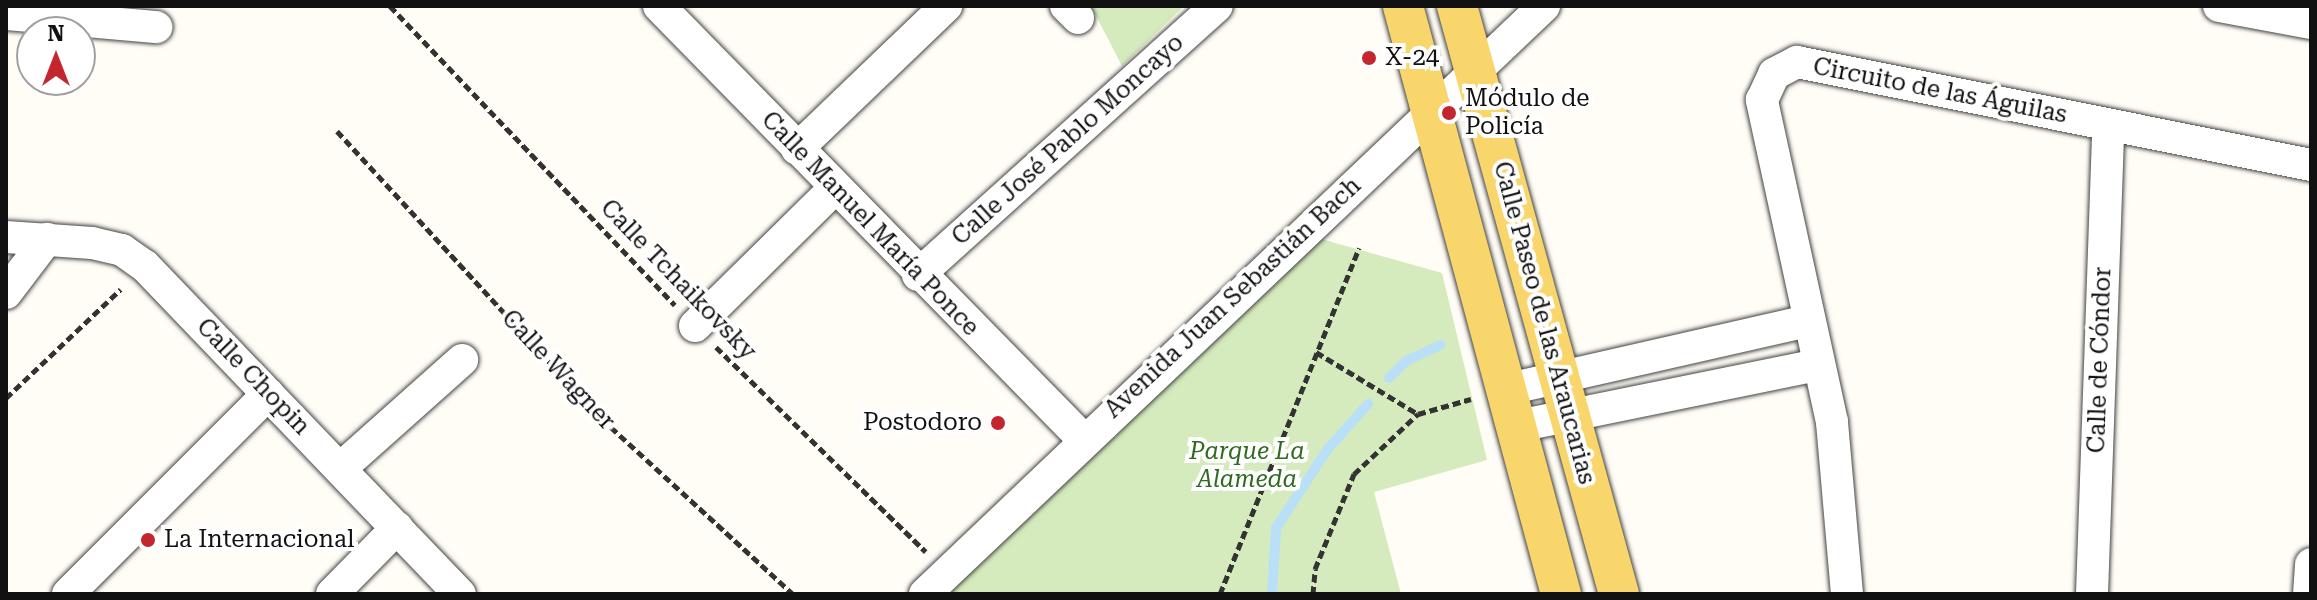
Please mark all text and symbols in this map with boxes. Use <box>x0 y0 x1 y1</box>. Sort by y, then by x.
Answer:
north arrow <box>16 16 96 96</box>
text: N <box>48 21 64 46</box>
street label: Calle José Pablo Moncayo <box>946 28 1190 252</box>
place label: X-24 <box>1385 44 1439 72</box>
marker: X-24 <box>1360 49 1378 67</box>
street label: Circuito de las Águilas <box>1811 52 2069 130</box>
place label: Módulo de Policía <box>1465 85 1590 141</box>
marker: Módulo de Policía <box>1440 104 1458 122</box>
street label: Calle Manuel María Ponce <box>755 106 985 342</box>
street label: Calle Paseo de las Araucarias <box>1487 159 1601 487</box>
street label: Avenida Juan Sebastián Bach <box>1099 172 1367 424</box>
street label: Calle Tchaikovsky <box>594 194 762 366</box>
street label: Calle de Cóndor <box>2082 266 2118 454</box>
street label: Calle Wagner <box>495 304 621 436</box>
street label: Calle Chopin <box>190 313 316 441</box>
place label: Postodoro <box>863 409 982 437</box>
marker: Postodoro <box>989 414 1007 432</box>
park label: Parque La Alameda <box>1189 438 1305 494</box>
place label: La Internacional <box>164 526 354 554</box>
marker: La Internacional <box>139 531 157 549</box>

